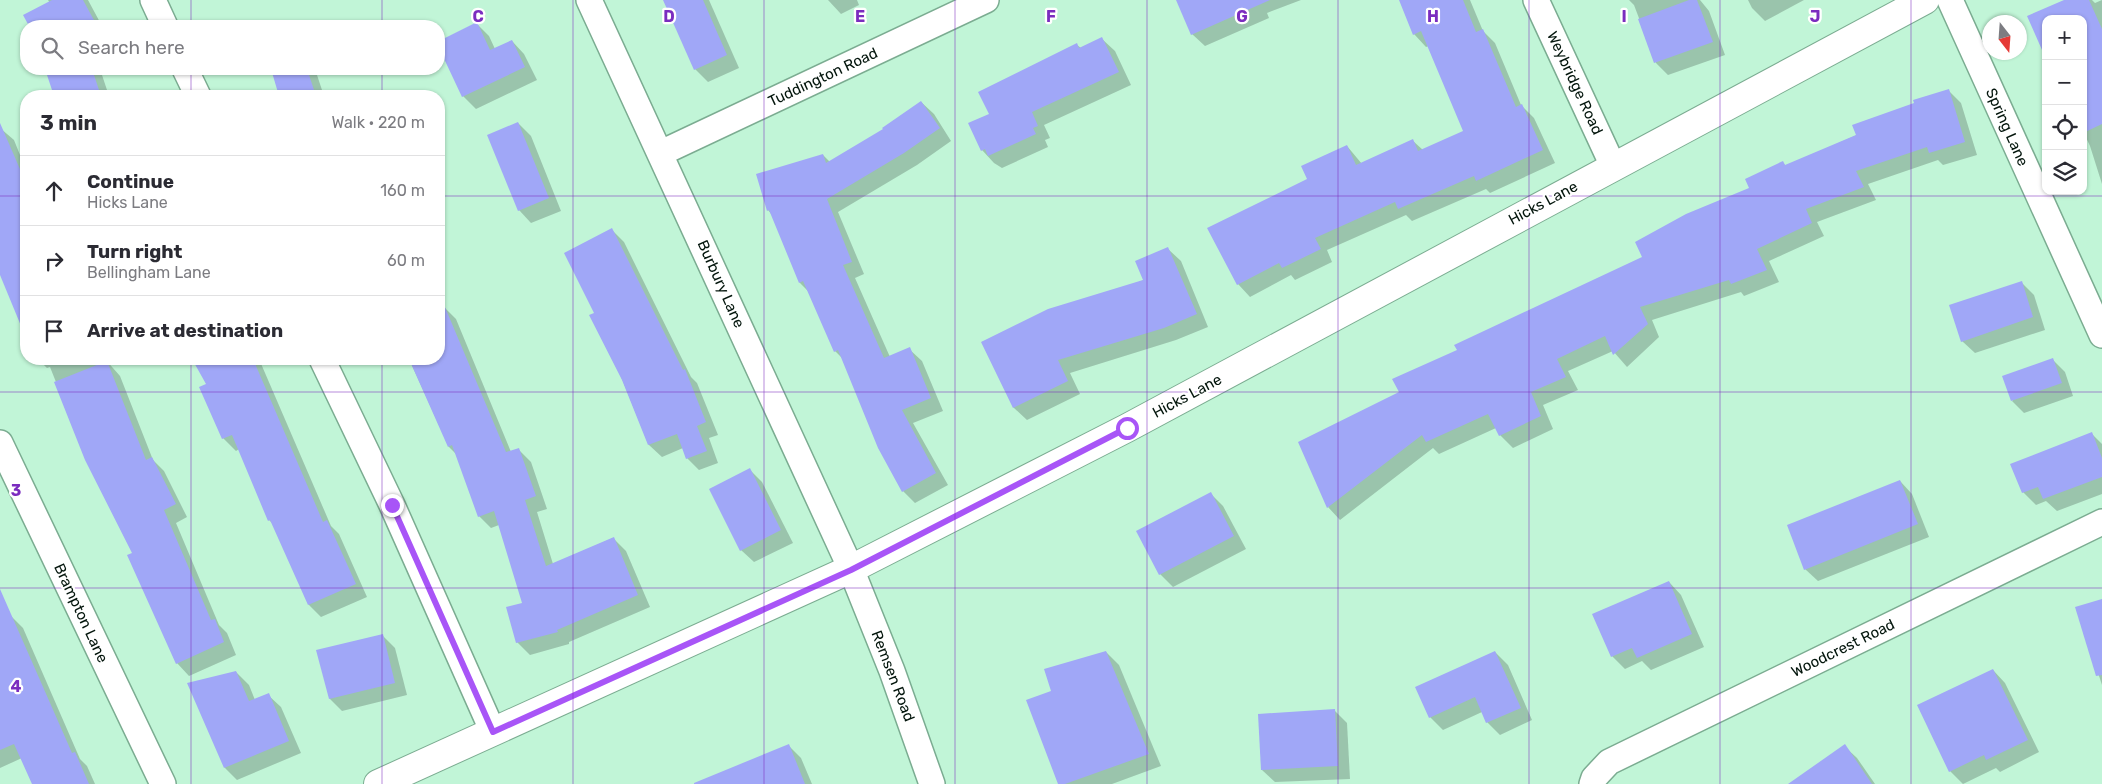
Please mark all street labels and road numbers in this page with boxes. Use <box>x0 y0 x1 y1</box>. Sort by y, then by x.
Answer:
street label: Weybridge Road <box>1543 29 1607 137</box>
street label: Tuddington Road <box>765 44 881 110</box>
street label: Spring Lane <box>1982 85 2032 169</box>
street label: Hicks Lane <box>1505 177 1581 229</box>
street label: Burbury Lane <box>694 237 748 331</box>
street label: Hicks Lane <box>1149 370 1225 422</box>
street label: Brampton Lane <box>50 560 112 666</box>
street label: Woodcrest Road <box>1788 615 1898 681</box>
street label: Remsen Road <box>867 628 919 724</box>

